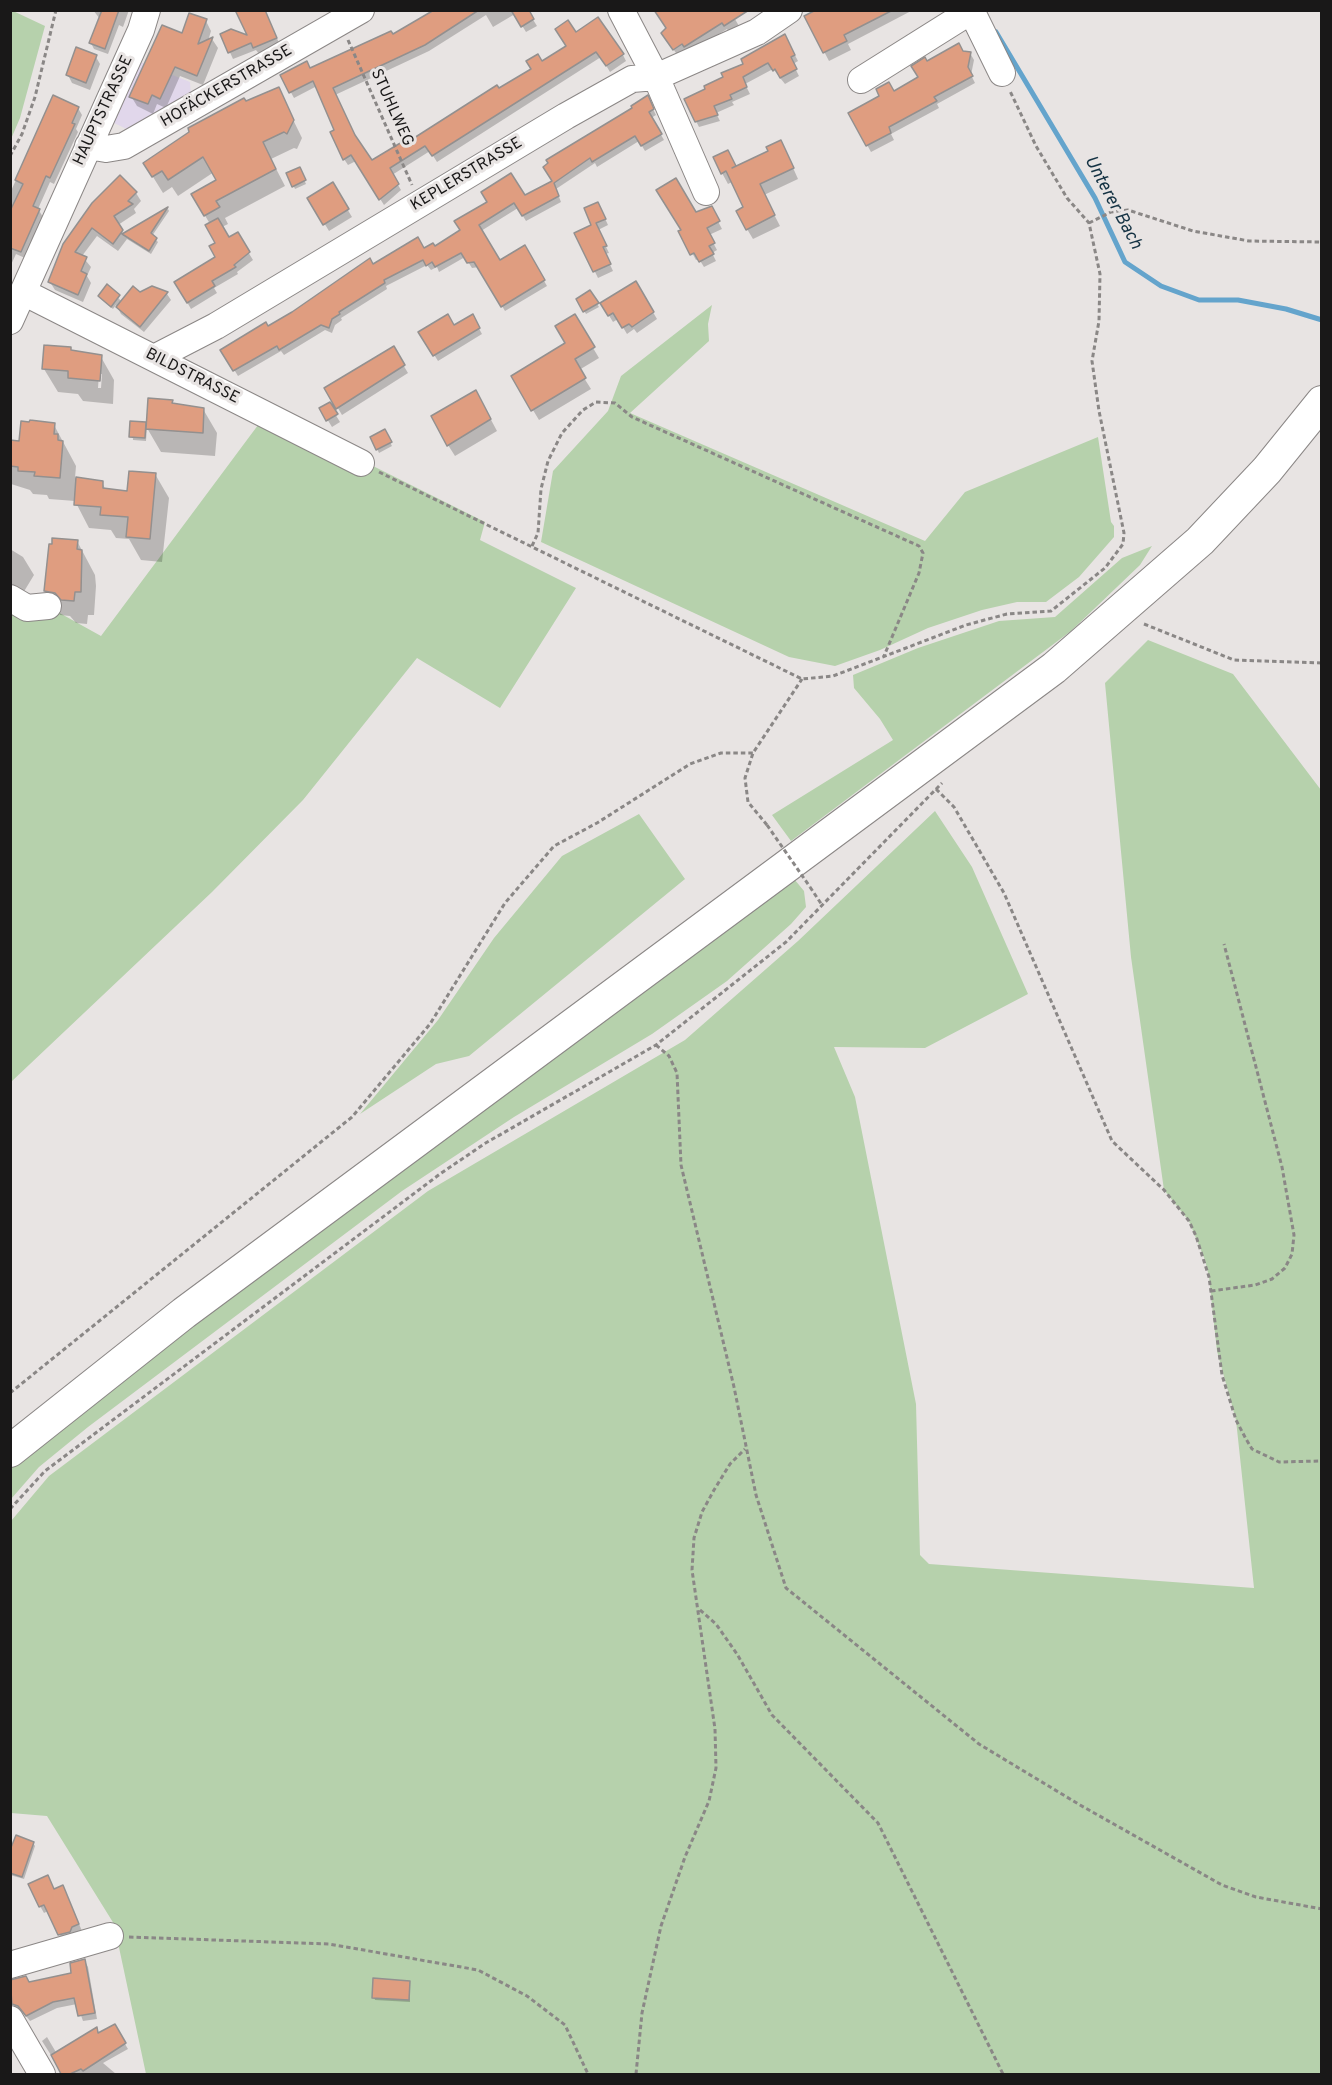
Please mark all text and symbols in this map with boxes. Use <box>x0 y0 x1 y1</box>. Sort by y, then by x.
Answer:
street label: HOFÄCKERSTRASSE <box>158 42 296 132</box>
street label: HAUPTSTRASSE <box>70 53 138 169</box>
street label: STUHLWEG <box>365 66 417 150</box>
street label: KEPLERSTRASSE <box>408 134 526 216</box>
water label: Unterer Bach <box>1078 153 1146 253</box>
street label: BILDSTRASSE <box>142 345 242 409</box>

